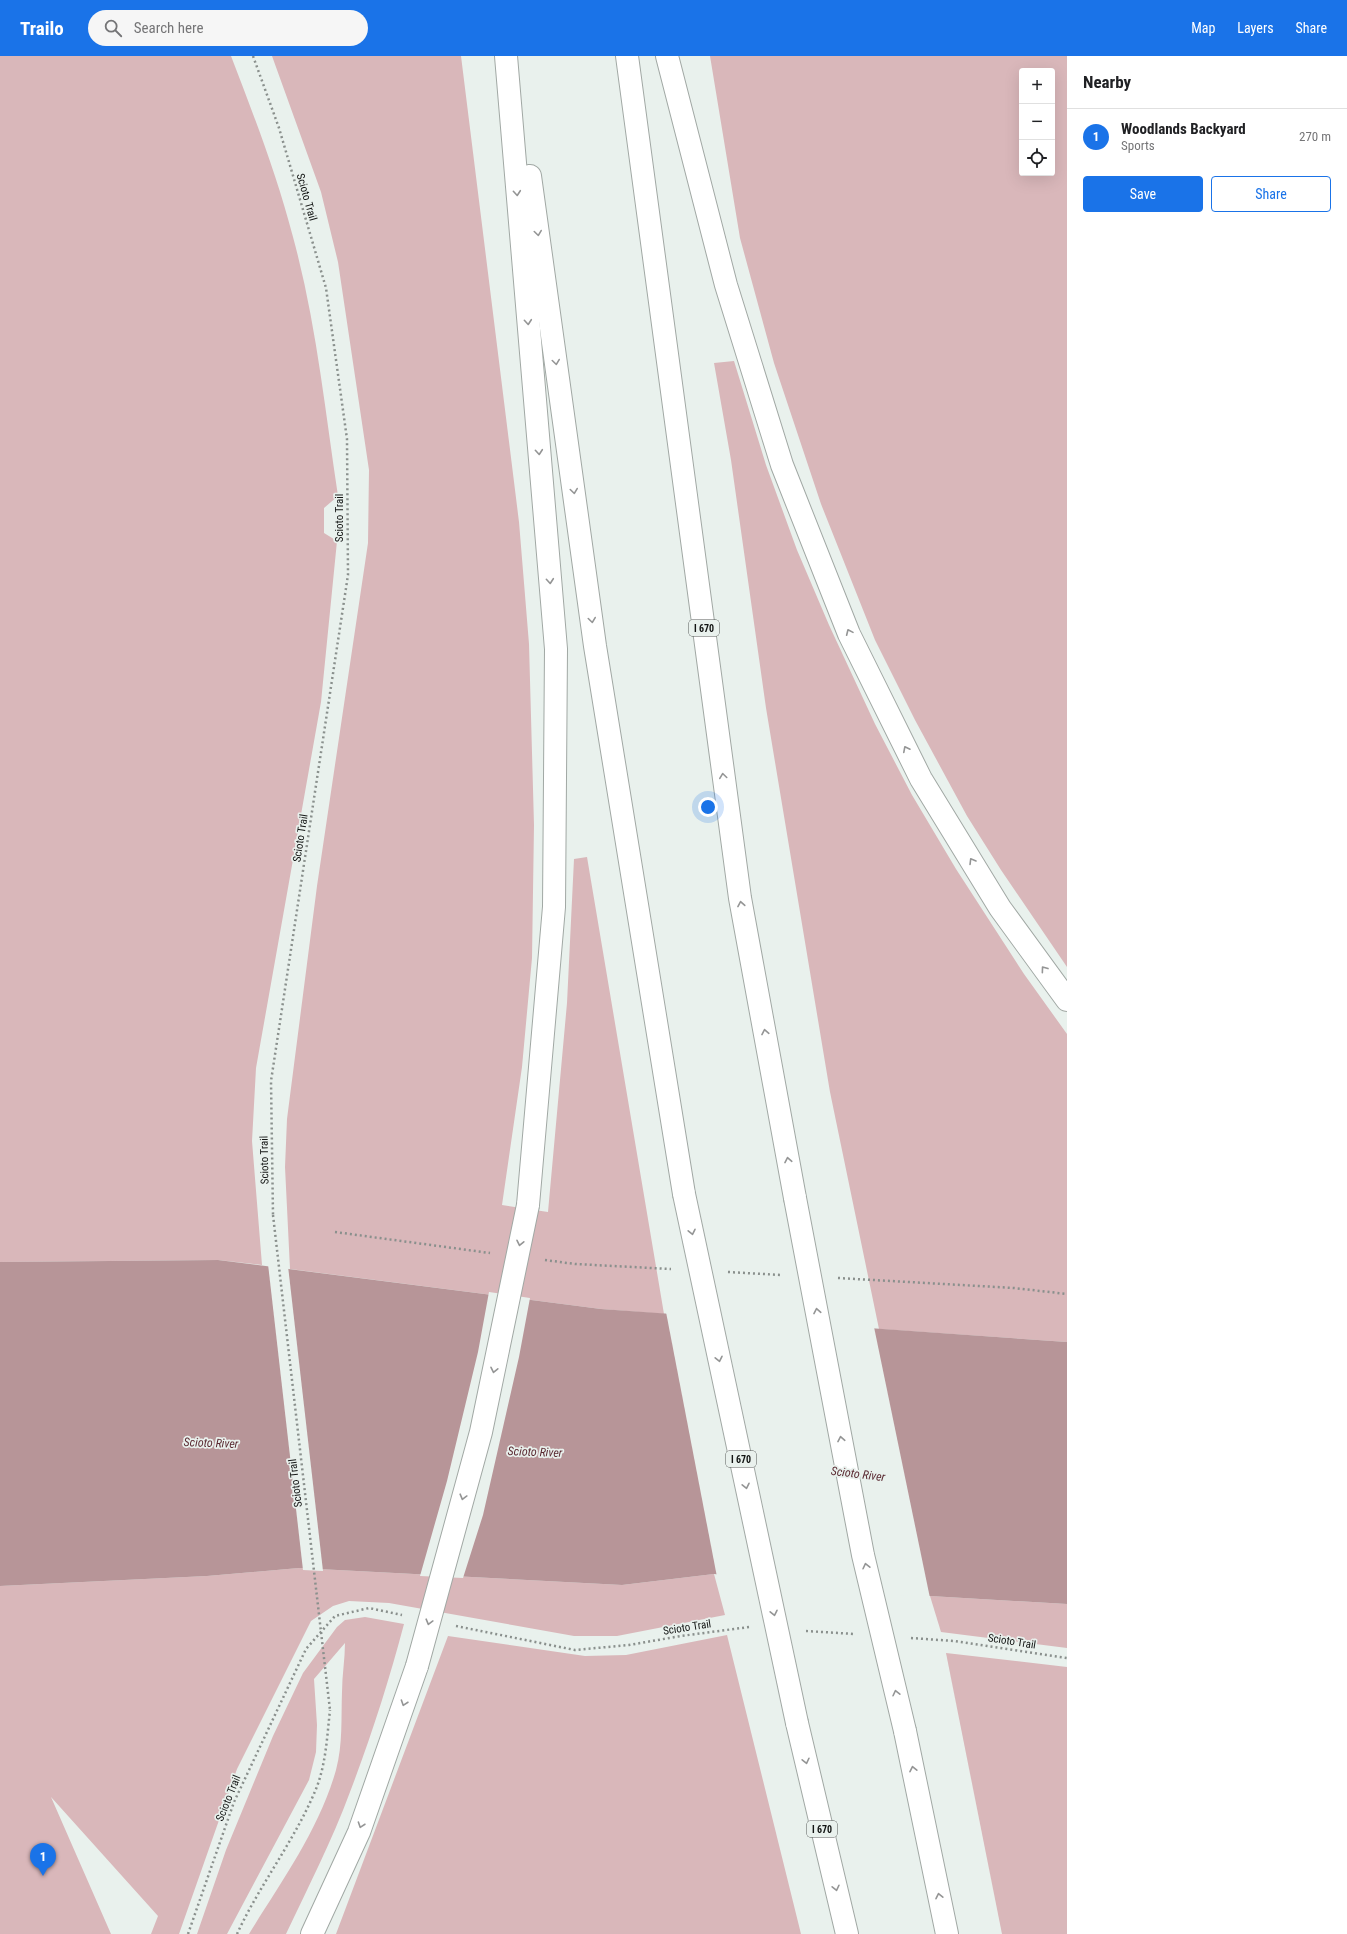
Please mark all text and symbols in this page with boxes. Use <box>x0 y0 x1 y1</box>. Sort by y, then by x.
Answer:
search box <box>88 10 368 46</box>
text: Trailo <box>20 17 64 40</box>
icon: search <box>102 17 124 39</box>
text: Search here <box>134 19 203 37</box>
text: Map <box>1191 20 1215 36</box>
text: Layers <box>1237 20 1274 36</box>
text: Share <box>1296 20 1327 36</box>
map controls <box>1019 68 1055 176</box>
button: + <box>1019 68 1055 104</box>
text: Nearby <box>1083 72 1131 92</box>
button: − <box>1019 104 1055 140</box>
text: Woodlands Backyard <box>1121 120 1246 138</box>
text: 1 <box>1093 129 1099 144</box>
text: 270 m <box>1299 129 1331 144</box>
text: Sports <box>1121 138 1155 153</box>
button: locate <box>1019 140 1055 176</box>
street label: Scioto Trail <box>294 172 319 222</box>
button: Save <box>1083 176 1203 212</box>
button: Share <box>1211 176 1331 212</box>
one-way arrow <box>513 189 522 196</box>
one-way arrow <box>533 230 542 236</box>
one-way arrow <box>524 319 533 325</box>
one-way arrow <box>551 359 560 365</box>
one-way arrow <box>534 449 543 455</box>
one-way arrow <box>569 488 578 494</box>
street label: Scioto Trail <box>333 494 346 542</box>
one-way arrow <box>545 578 554 584</box>
one-way arrow <box>587 616 596 623</box>
road number: I 670 <box>689 620 719 636</box>
one-way arrow <box>846 629 854 637</box>
one-way arrow <box>904 745 911 753</box>
one-way arrow <box>719 773 728 779</box>
your location <box>698 797 718 817</box>
street label: Scioto Trail <box>290 813 311 863</box>
one-way arrow <box>969 858 976 865</box>
one-way arrow <box>737 901 746 907</box>
one-way arrow <box>1042 966 1049 973</box>
one-way arrow <box>761 1029 769 1035</box>
street label: Scioto Trail <box>258 1136 271 1184</box>
one-way arrow <box>785 1157 793 1163</box>
one-way arrow <box>687 1229 695 1235</box>
one-way arrow <box>516 1240 525 1246</box>
one-way arrow <box>813 1308 822 1314</box>
one-way arrow <box>715 1356 723 1362</box>
one-way arrow <box>490 1367 498 1373</box>
water label: Scioto River <box>183 1435 239 1451</box>
one-way arrow <box>838 1436 846 1442</box>
water label: Scioto River <box>507 1444 563 1460</box>
road number: I 670 <box>726 1451 756 1467</box>
street label: Scioto Trail <box>286 1458 305 1508</box>
water label: Scioto River <box>830 1464 886 1484</box>
one-way arrow <box>742 1483 750 1490</box>
one-way arrow <box>460 1493 468 1500</box>
one-way arrow <box>862 1563 871 1570</box>
one-way arrow <box>769 1610 777 1617</box>
street label: Scioto Trail <box>662 1617 712 1638</box>
one-way arrow <box>425 1618 434 1625</box>
street label: Scioto Trail <box>987 1631 1037 1652</box>
one-way arrow <box>893 1690 901 1696</box>
one-way arrow <box>400 1699 409 1706</box>
one-way arrow <box>802 1758 810 1765</box>
one-way arrow <box>909 1765 918 1772</box>
street label: Scioto Trail <box>213 1773 244 1823</box>
road number: I 670 <box>807 1821 837 1837</box>
one-way arrow <box>357 1822 366 1829</box>
pin: 1 <box>30 1843 56 1876</box>
one-way arrow <box>832 1885 840 1891</box>
one-way arrow <box>935 1893 944 1899</box>

